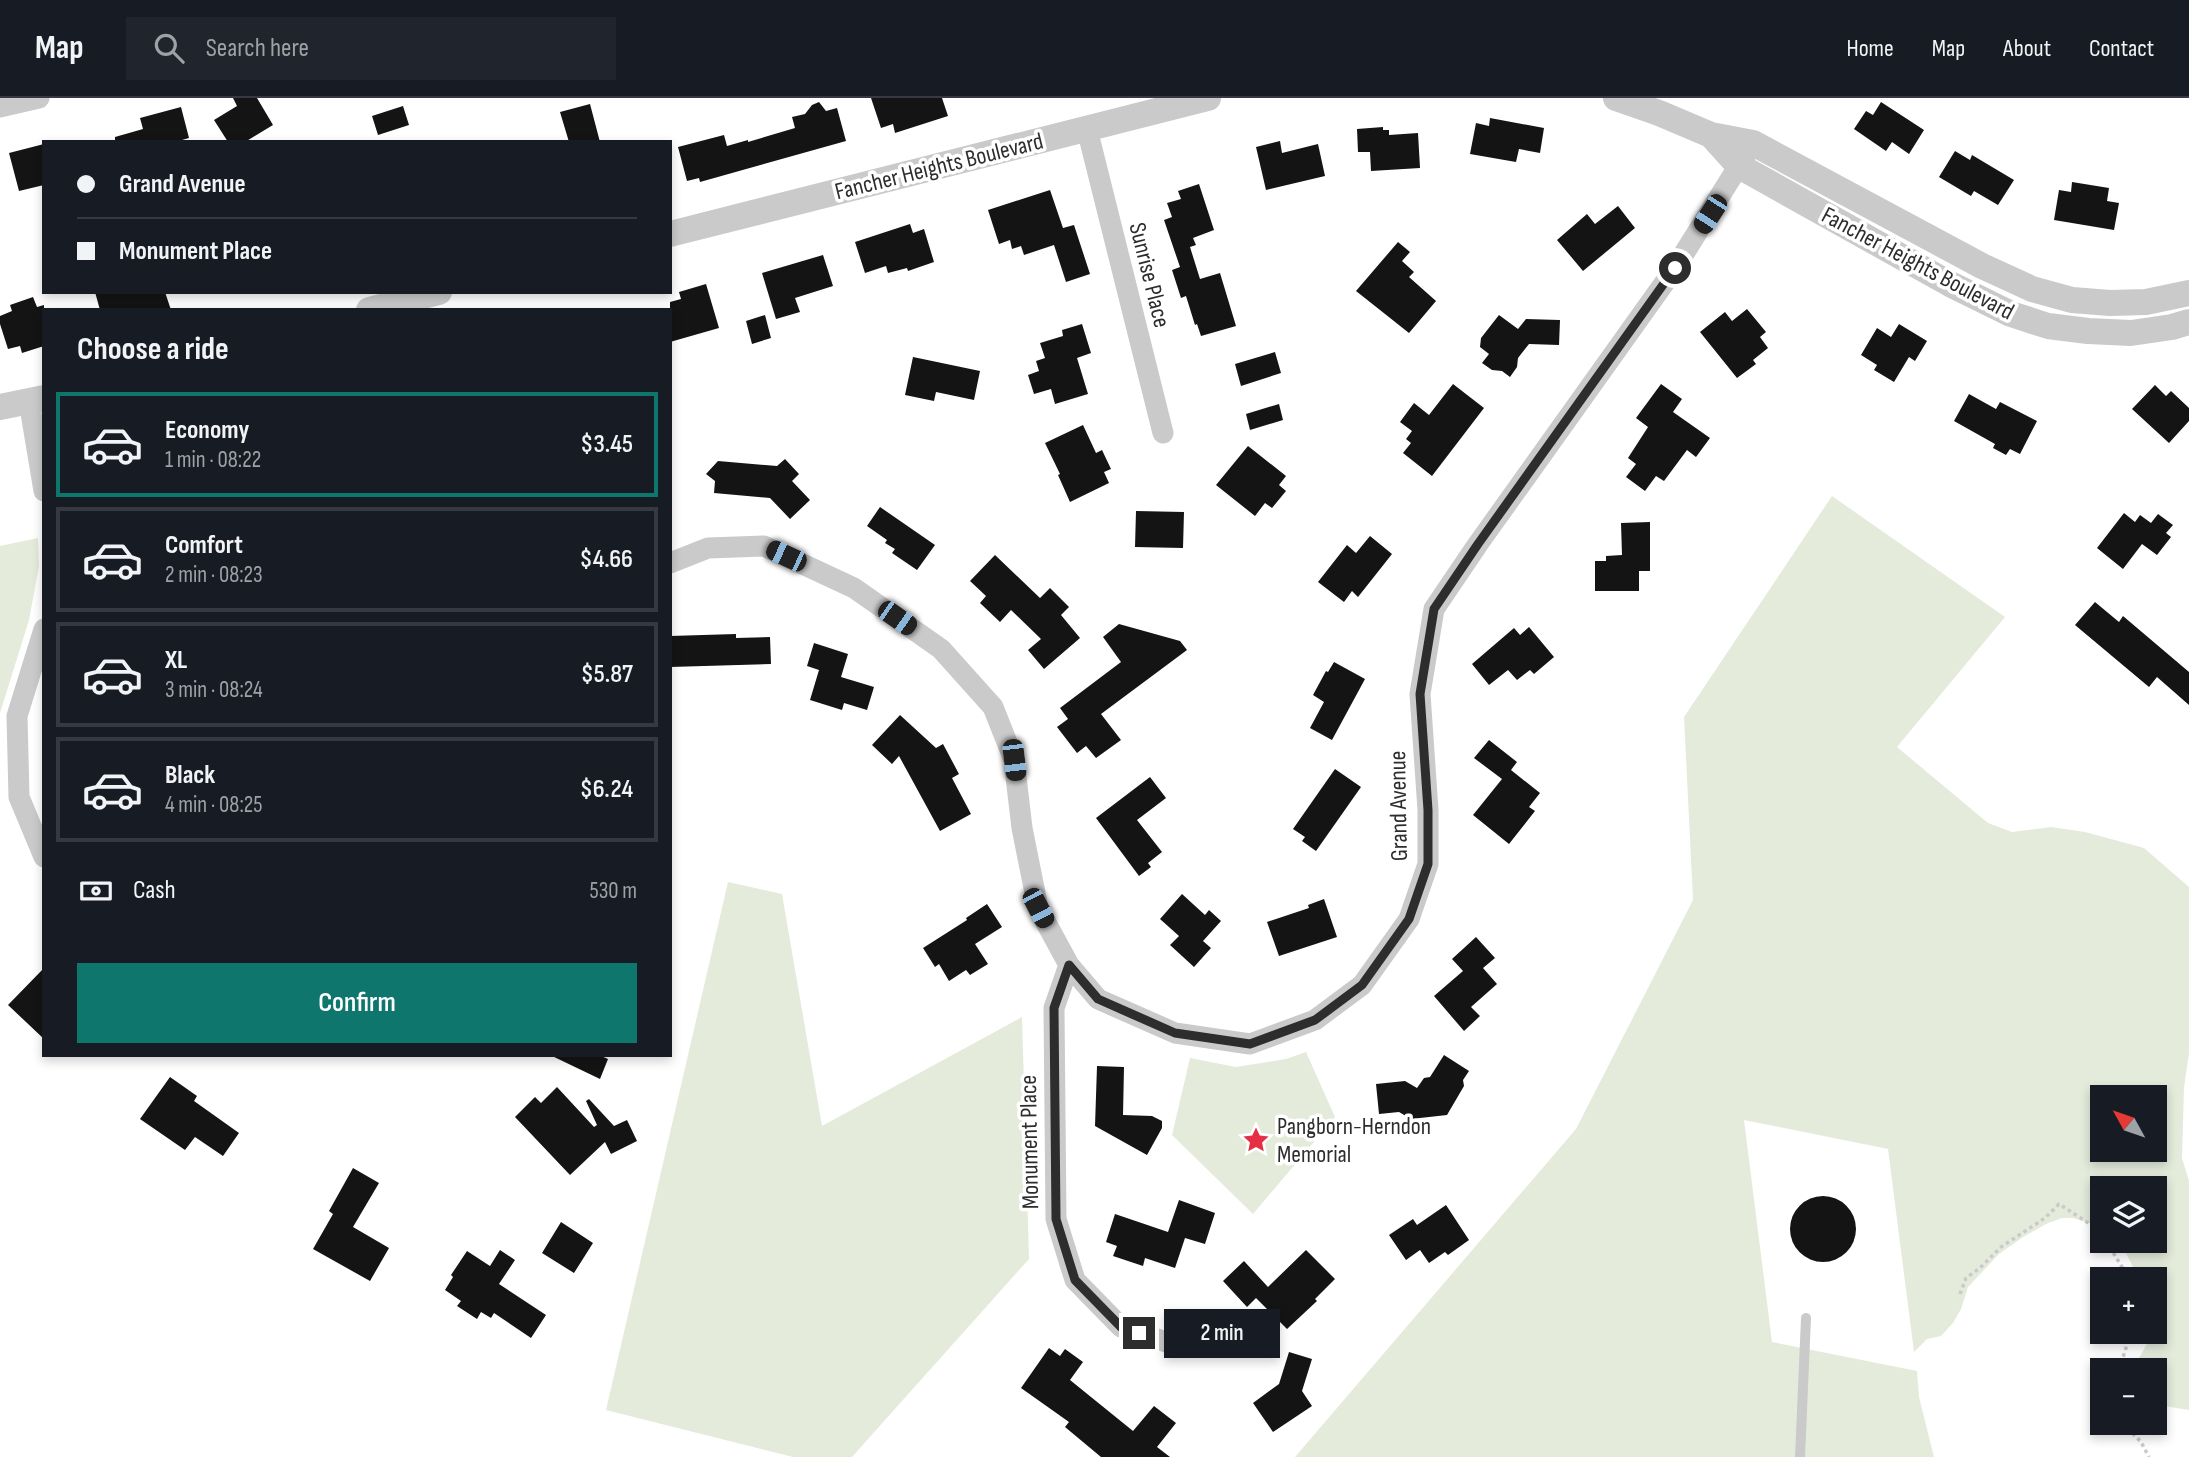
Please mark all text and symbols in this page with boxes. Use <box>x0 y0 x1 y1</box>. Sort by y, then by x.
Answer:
search box <box>126 17 616 80</box>
text: Map <box>35 28 84 68</box>
icon: search <box>150 29 188 67</box>
text: Search here <box>206 33 309 64</box>
text: Home <box>1846 34 1894 63</box>
text: Map <box>1932 34 1965 63</box>
text: About <box>2003 34 2051 63</box>
text: Contact <box>2089 34 2154 63</box>
street label: Fancher Heights Boulevard <box>832 127 1046 206</box>
text: Grand Avenue <box>119 169 246 200</box>
car <box>1690 191 1731 237</box>
street label: Fancher Heights Boulevard <box>1817 200 2019 326</box>
street label: Sunrise Place <box>1123 220 1177 331</box>
text: Monument Place <box>119 236 272 267</box>
route start <box>1659 252 1691 284</box>
text: Choose a ride <box>77 330 229 369</box>
icon: car <box>81 413 144 476</box>
text: Economy <box>165 415 249 446</box>
text: $3.45 <box>580 429 633 460</box>
text: 1 min · 08:22 <box>165 446 261 474</box>
icon: car <box>81 528 144 591</box>
text: Comfort <box>165 530 243 561</box>
car <box>763 538 810 574</box>
text: $4.66 <box>579 544 633 575</box>
text: 2 min · 08:23 <box>165 561 263 589</box>
car <box>874 597 921 639</box>
icon: car <box>81 643 144 706</box>
text: XL <box>165 645 187 676</box>
text: $5.87 <box>581 659 633 690</box>
text: 3 min · 08:24 <box>165 676 263 704</box>
car <box>1002 738 1027 782</box>
street label: Grand Avenue <box>1383 750 1414 862</box>
icon: car <box>81 758 144 821</box>
text: Black <box>165 760 215 791</box>
text: $6.24 <box>580 774 633 805</box>
text: 4 min · 08:25 <box>165 791 262 819</box>
icon: cash <box>77 872 115 910</box>
text: Cash <box>133 875 176 906</box>
text: 530 m <box>589 877 637 905</box>
car <box>1019 885 1058 931</box>
button: Confirm <box>77 963 637 1043</box>
street label: Monument Place <box>1014 1075 1045 1209</box>
north arrow <box>2090 1085 2166 1162</box>
map controls <box>2090 1085 2167 1435</box>
place label: Pangborn-Herndon Memorial <box>1277 1112 1431 1169</box>
place icon: Pangborn-Herndon Memorial <box>1241 1125 1271 1155</box>
button: layers <box>2090 1176 2167 1253</box>
button: + <box>2090 1267 2167 1344</box>
callout: 2 min <box>1164 1308 1279 1358</box>
route end <box>1123 1317 1155 1349</box>
text: 2 min <box>1200 1319 1244 1347</box>
button: − <box>2090 1358 2167 1435</box>

